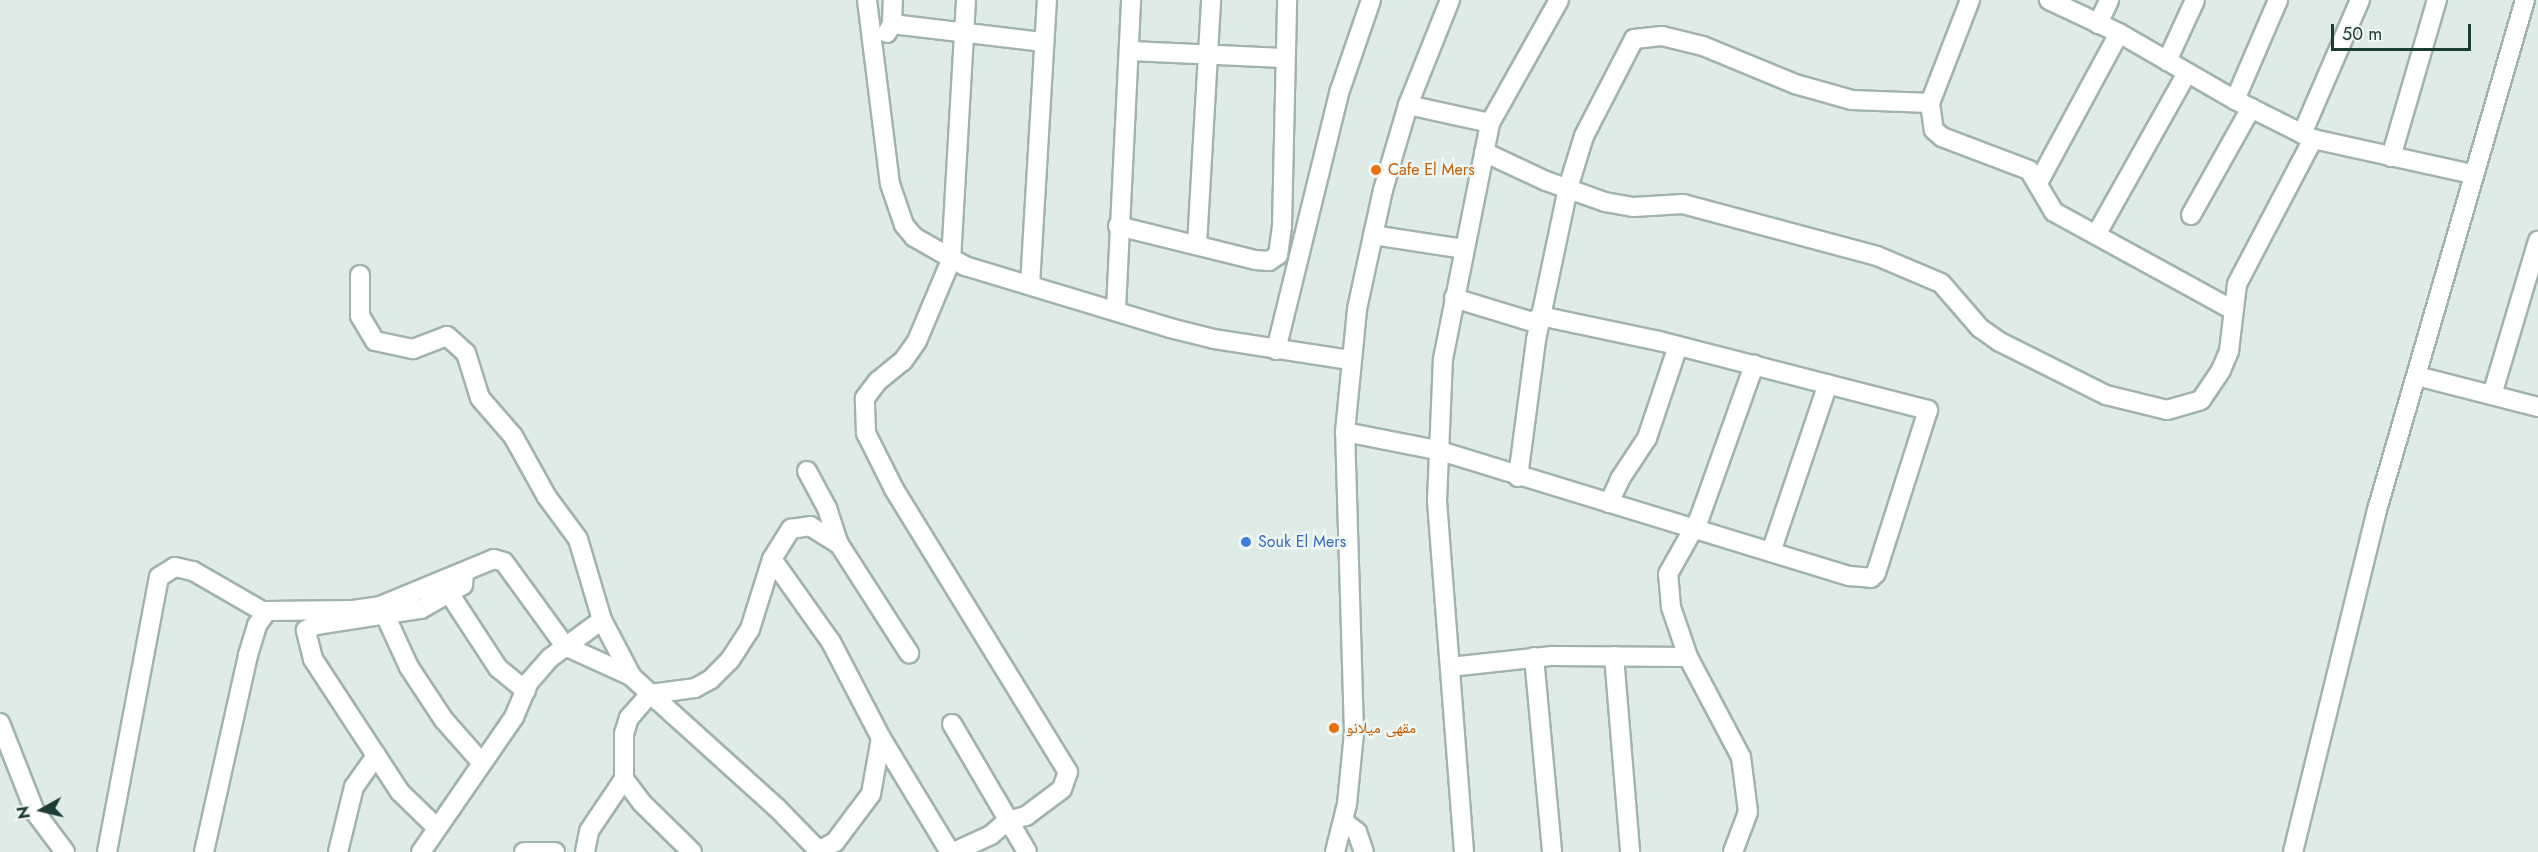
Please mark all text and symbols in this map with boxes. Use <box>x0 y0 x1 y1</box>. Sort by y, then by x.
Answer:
scale bar <box>2334 12 2474 50</box>
text: 50 m <box>2342 21 2382 47</box>
place label: Cafe El Mers <box>1388 160 1475 180</box>
marker: Cafe El Mers <box>1369 163 1383 177</box>
place label: Souk El Mers <box>1258 532 1346 552</box>
marker: Souk El Mers <box>1239 535 1253 549</box>
place label: مقهى ميلانو <box>1346 718 1416 738</box>
marker: مقهى ميلانو <box>1327 721 1341 735</box>
north arrow <box>12 780 72 840</box>
text: N <box>11 805 36 820</box>

